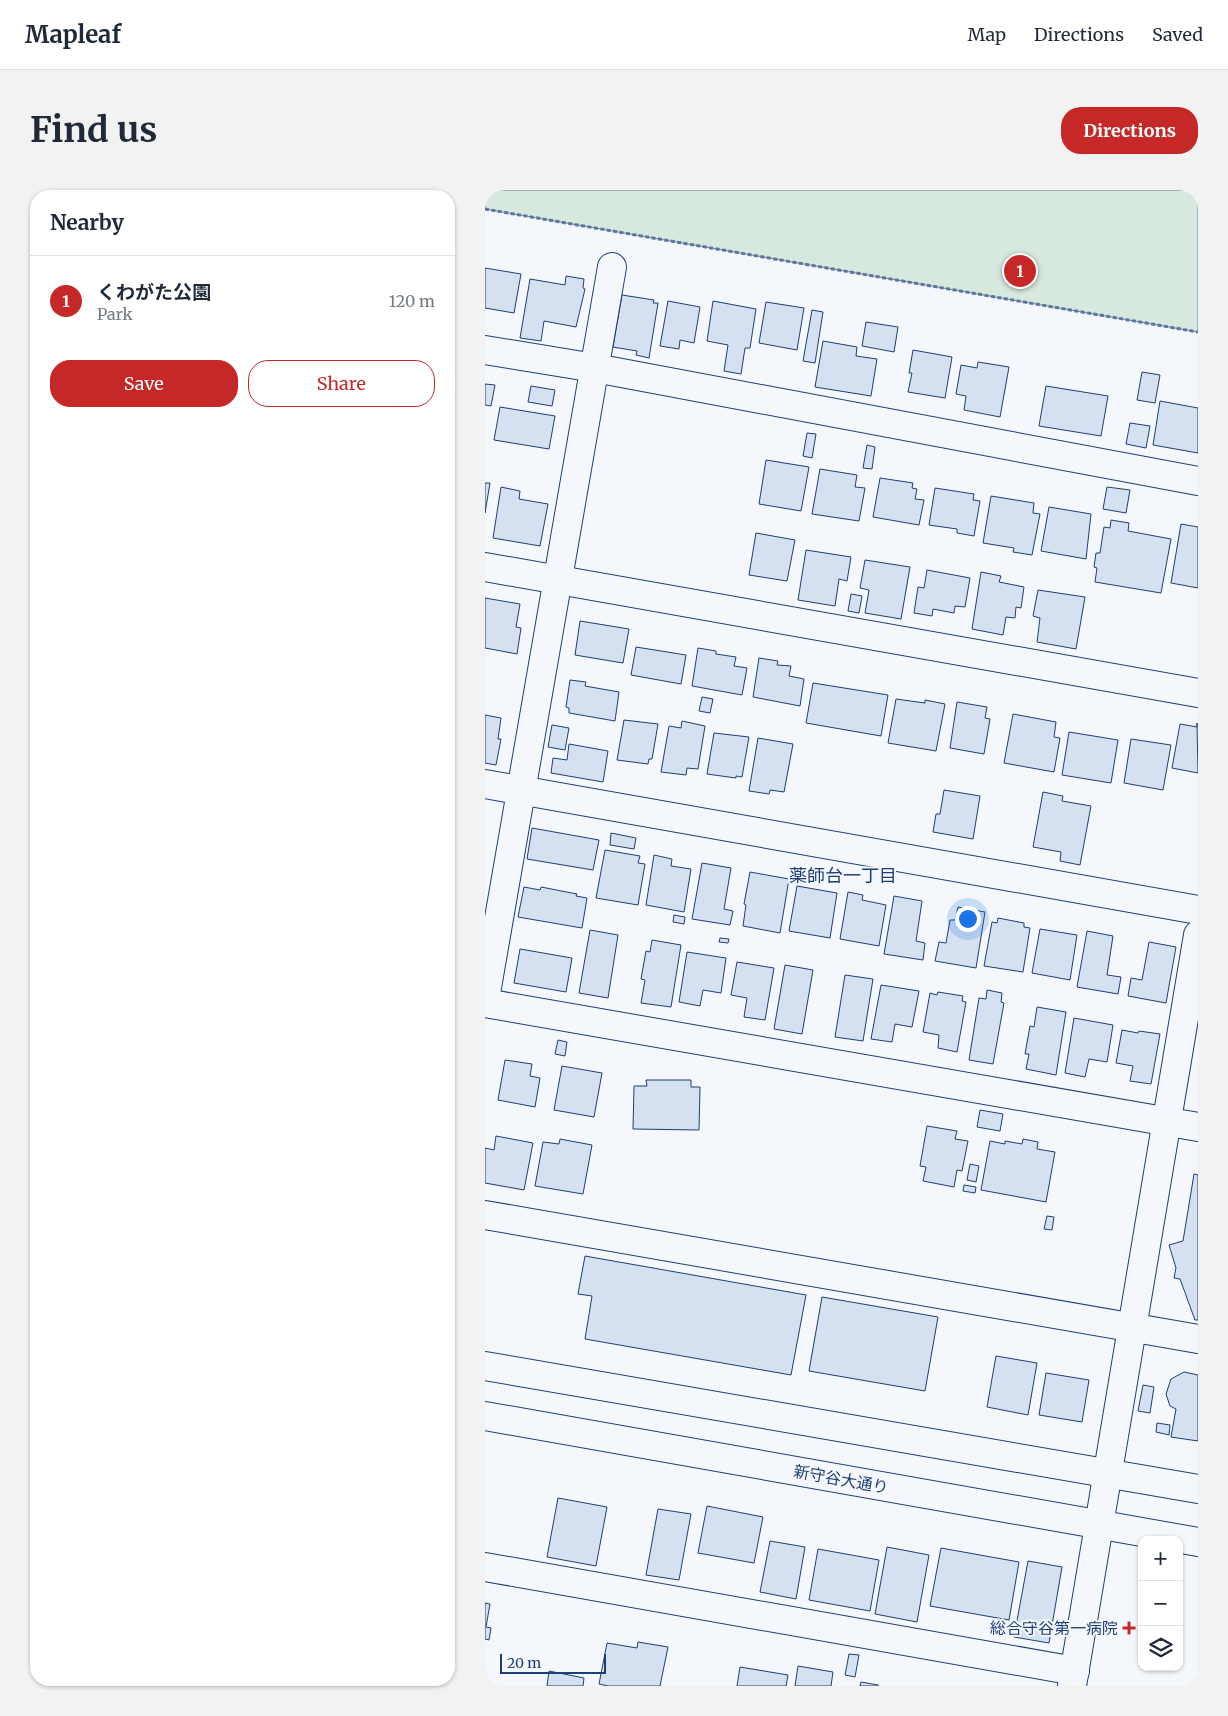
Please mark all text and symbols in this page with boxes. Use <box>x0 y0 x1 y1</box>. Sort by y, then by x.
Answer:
text: Mapleaf <box>25 19 121 50</box>
text: Map <box>968 23 1006 46</box>
text: Directions <box>1034 23 1124 46</box>
text: Saved <box>1152 23 1203 46</box>
button: Directions <box>1061 107 1198 154</box>
text: Find us <box>30 108 157 152</box>
text: Nearby <box>50 209 124 236</box>
pin: 1 <box>1004 252 1036 290</box>
text: くわがた公園 <box>97 280 211 304</box>
text: 1 <box>62 291 70 311</box>
text: 120 m <box>389 291 435 311</box>
text: Park <box>97 304 133 324</box>
button: Save <box>50 360 238 407</box>
button: Share <box>248 360 435 407</box>
district label: 薬師台一丁目 <box>789 864 897 887</box>
your location <box>955 906 981 932</box>
street label: 新守谷大通り <box>792 1461 890 1497</box>
map controls <box>1138 1536 1183 1671</box>
button: + <box>1138 1536 1183 1581</box>
button: − <box>1138 1581 1183 1626</box>
place label: 総合守谷第一病院 <box>990 1618 1118 1638</box>
marker: 総合守谷第一病院 <box>1122 1621 1136 1635</box>
button: layers <box>1138 1626 1183 1671</box>
scale bar <box>500 1651 606 1674</box>
text: 20 m <box>507 1654 541 1672</box>

